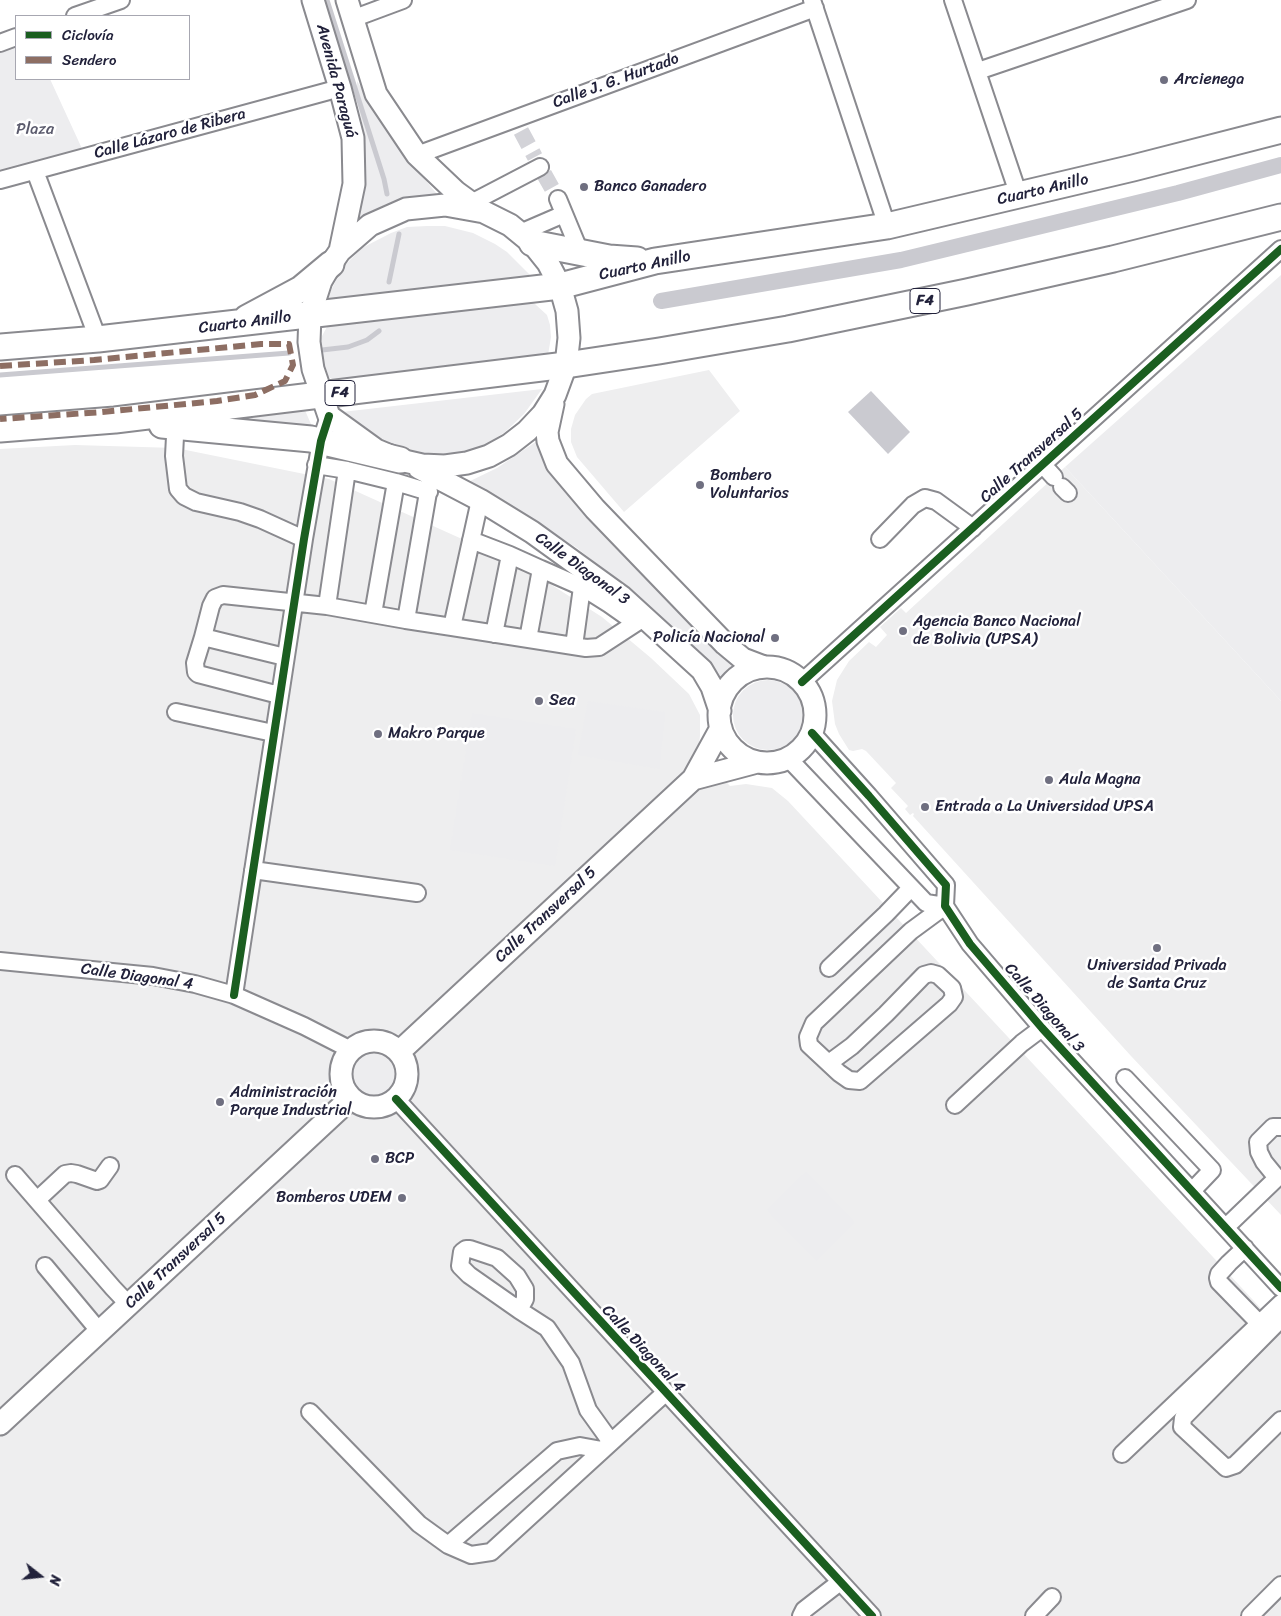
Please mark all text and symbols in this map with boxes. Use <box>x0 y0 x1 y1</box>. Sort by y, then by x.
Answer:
legend <box>15 15 190 80</box>
text: Ciclovía <box>62 22 114 48</box>
street label: Avenida Paraguá <box>312 22 360 140</box>
text: Sendero <box>62 47 116 73</box>
street label: Calle J. G. Hurtado <box>550 49 682 113</box>
place label: Arcienega <box>1174 70 1244 90</box>
marker: Arcienega <box>1158 74 1170 86</box>
street label: Calle Lázaro de Ribera <box>92 105 248 163</box>
park label: Plaza <box>16 120 54 140</box>
street label: Cuarto Anillo <box>996 170 1090 210</box>
place label: Banco Ganadero <box>594 177 707 197</box>
marker: Banco Ganadero <box>578 181 590 193</box>
street label: Cuarto Anillo <box>598 247 692 285</box>
road number: F4 <box>910 288 940 314</box>
street label: Cuarto Anillo <box>198 308 292 338</box>
road number: F4 <box>325 380 355 406</box>
street label: Calle Transversal 5 <box>977 405 1087 507</box>
place label: Bombero Voluntarios <box>710 466 789 504</box>
marker: Bombero Voluntarios <box>694 479 706 491</box>
street label: Calle Diagonal 3 <box>531 528 633 610</box>
place label: Agencia Banco Nacional de Bolivia (UPSA) <box>913 612 1081 650</box>
marker: Agencia Banco Nacional de Bolivia (UPSA) <box>897 625 909 637</box>
place label: Policía Nacional <box>653 628 765 648</box>
marker: Policía Nacional <box>769 632 781 644</box>
place label: Sea <box>549 691 575 711</box>
marker: Sea <box>533 695 545 707</box>
place label: Makro Parque <box>388 724 485 744</box>
marker: Makro Parque <box>372 728 384 740</box>
place label: Aula Magna <box>1059 770 1141 790</box>
marker: Aula Magna <box>1043 774 1055 786</box>
place label: Entrada a La Universidad UPSA <box>935 797 1154 817</box>
marker: Entrada a La Universidad UPSA <box>919 801 931 813</box>
street label: Calle Transversal 5 <box>491 863 601 967</box>
marker: Universidad Privada de Santa Cruz <box>1151 942 1163 954</box>
place label: Universidad Privada de Santa Cruz <box>1087 956 1227 994</box>
street label: Calle Diagonal 4 <box>80 960 194 994</box>
street label: Calle Diagonal 3 <box>1000 960 1088 1056</box>
place label: Administración Parque Industrial <box>230 1083 352 1121</box>
marker: Administración Parque Industrial <box>214 1096 226 1108</box>
place label: BCP <box>385 1149 414 1169</box>
marker: BCP <box>369 1153 381 1165</box>
place label: Bomberos UDEM <box>276 1188 392 1208</box>
marker: Bomberos UDEM <box>396 1192 408 1204</box>
street label: Calle Transversal 5 <box>121 1209 231 1313</box>
street label: Calle Diagonal 4 <box>597 1301 689 1397</box>
north arrow <box>15 1551 65 1601</box>
text: N <box>42 1572 68 1588</box>

